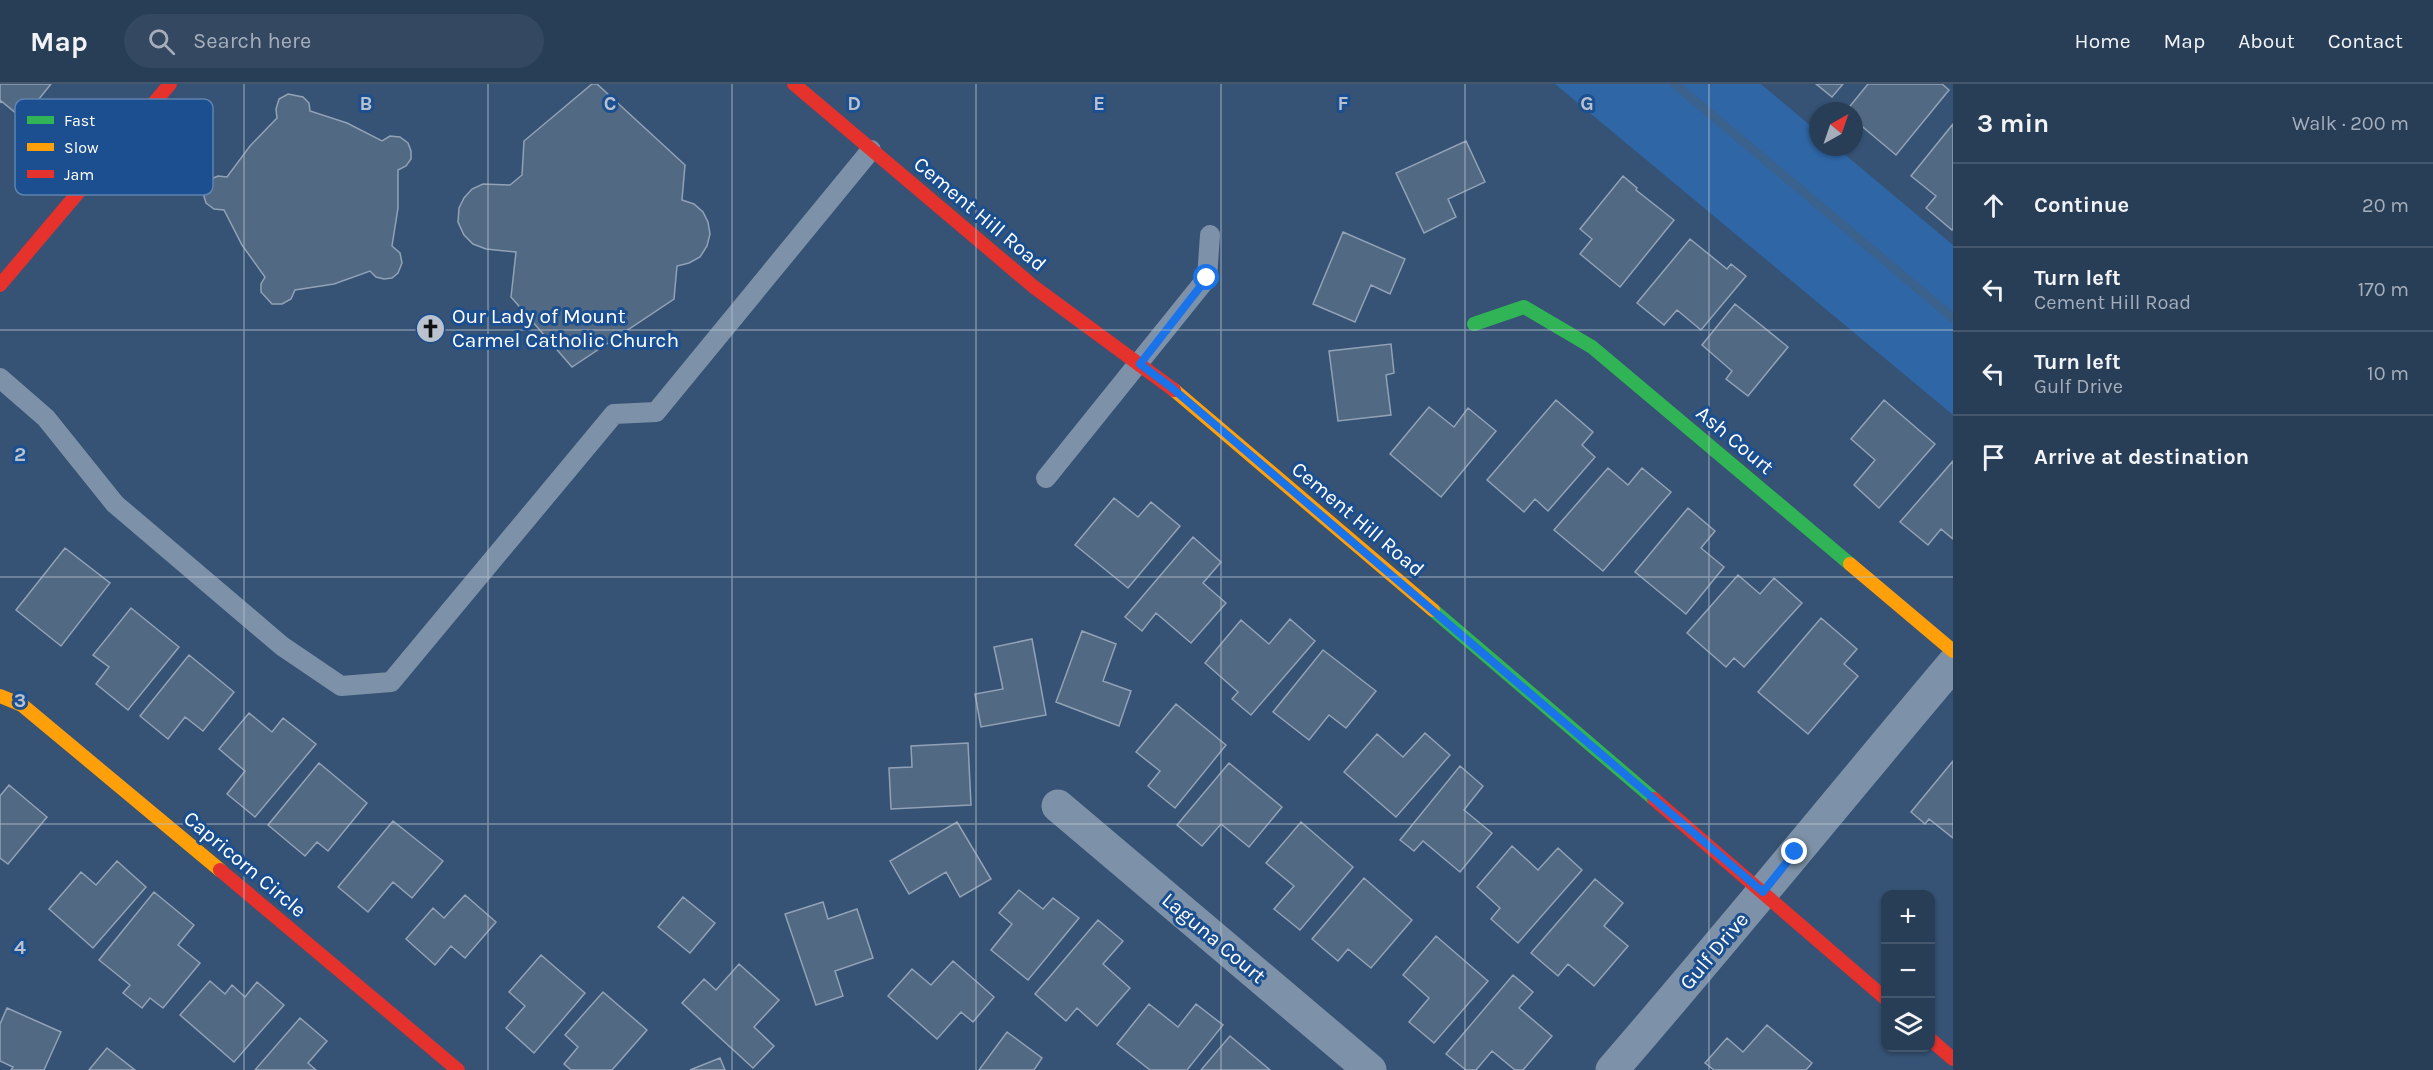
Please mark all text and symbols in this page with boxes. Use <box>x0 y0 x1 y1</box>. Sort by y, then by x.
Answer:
search box <box>124 14 544 68</box>
text: Map <box>30 25 88 58</box>
icon: search <box>145 25 178 58</box>
text: Search here <box>193 28 311 54</box>
text: Home <box>2075 29 2131 53</box>
text: Map <box>2164 29 2205 53</box>
text: About <box>2238 29 2295 53</box>
text: Contact <box>2328 29 2403 53</box>
text: B <box>360 92 372 115</box>
text: C <box>604 92 616 115</box>
text: D <box>847 92 861 115</box>
text: E <box>1093 92 1105 115</box>
text: F <box>1338 92 1349 115</box>
text: G <box>1580 92 1594 115</box>
legend <box>15 99 213 195</box>
north arrow <box>1809 102 1863 156</box>
text: 3 min <box>1977 108 2049 139</box>
text: Fast <box>64 111 95 130</box>
text: Walk · 200 m <box>2292 112 2409 135</box>
text: Slow <box>64 138 99 157</box>
street label: Cement Hill Road <box>909 152 1051 276</box>
text: Jam <box>64 165 94 184</box>
icon: ahead <box>1977 189 2010 222</box>
text: Continue <box>2034 192 2129 218</box>
text: 20 m <box>2362 194 2409 217</box>
route start <box>1193 264 1219 290</box>
text: Turn left <box>2034 265 2121 291</box>
icon: left <box>1977 273 2010 306</box>
text: 170 m <box>2358 278 2409 301</box>
text: Cement Hill Road <box>2034 291 2191 314</box>
place label: Our Lady of Mount Carmel Catholic Church <box>452 304 679 352</box>
church icon: Our Lady of Mount Carmel Catholic Church <box>415 312 447 344</box>
text: Turn left <box>2034 349 2121 375</box>
icon: left <box>1977 357 2010 390</box>
text: 10 m <box>2367 362 2409 385</box>
text: Gulf Drive <box>2034 375 2123 398</box>
street label: Ash Court <box>1692 401 1779 479</box>
icon: arrive <box>1977 441 2010 474</box>
text: 2 <box>14 443 26 466</box>
text: Arrive at destination <box>2034 444 2249 470</box>
street label: Cement Hill Road <box>1287 457 1429 581</box>
text: 3 <box>14 689 26 712</box>
street label: Capricorn Circle <box>179 806 311 922</box>
route end <box>1781 838 1807 864</box>
street label: Laguna Court <box>1157 888 1271 988</box>
map controls <box>1881 890 1935 1052</box>
button: + <box>1881 890 1935 944</box>
street label: Gulf Drive <box>1675 908 1753 994</box>
text: 4 <box>14 936 26 959</box>
button: − <box>1881 944 1935 998</box>
button: layers <box>1881 998 1935 1052</box>

